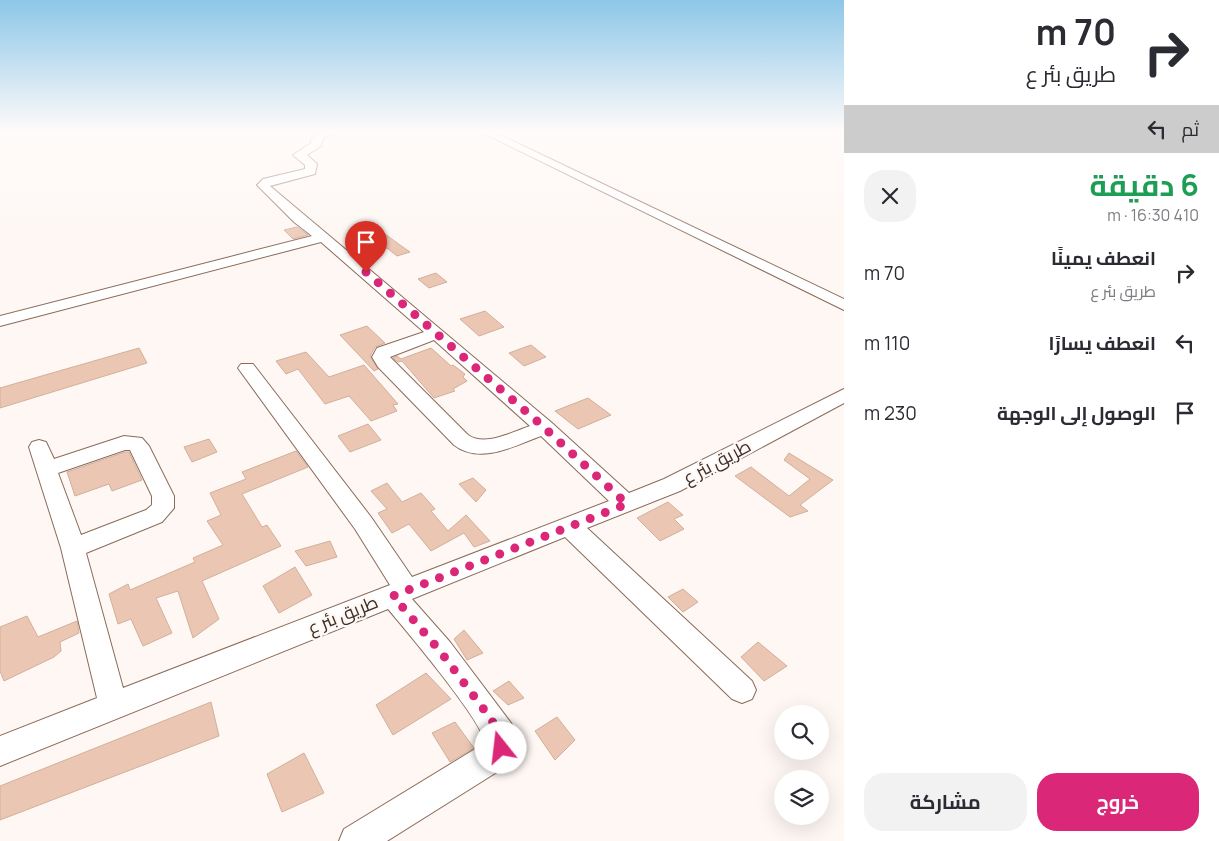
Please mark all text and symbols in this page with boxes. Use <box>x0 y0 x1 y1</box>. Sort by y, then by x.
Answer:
text: 70 m <box>1036 8 1116 56</box>
icon: right <box>1134 20 1199 85</box>
text: طريق بئر ع <box>1026 59 1116 89</box>
icon: left <box>1143 115 1171 143</box>
text: ثم <box>1181 116 1199 142</box>
text: 6 دقيقة <box>1090 164 1199 205</box>
button: close <box>864 170 916 222</box>
text: 410 m · 16:30 <box>1107 204 1199 226</box>
pin <box>345 221 387 272</box>
icon: arrive <box>352 228 380 256</box>
text: انعطف يمينًا <box>1051 245 1156 271</box>
icon: right <box>1171 259 1199 287</box>
text: 70 m <box>864 260 905 286</box>
text: طريق بئر ع <box>1090 280 1156 302</box>
icon: left <box>1171 329 1199 357</box>
text: 110 m <box>864 330 910 356</box>
text: انعطف يسارًا <box>1049 330 1156 356</box>
icon: arrive <box>1171 399 1199 427</box>
text: 230 m <box>864 400 917 426</box>
text: الوصول إلى الوجهة <box>997 400 1156 426</box>
street label: طريق بئر ع <box>678 433 755 490</box>
street label: طريق بئر ع <box>304 589 382 640</box>
map controls <box>774 705 829 825</box>
button: search <box>774 705 829 760</box>
position arrow <box>474 721 526 773</box>
button: layers <box>774 770 829 825</box>
button: مشاركة <box>864 773 1027 831</box>
button: خروج <box>1037 773 1199 831</box>

